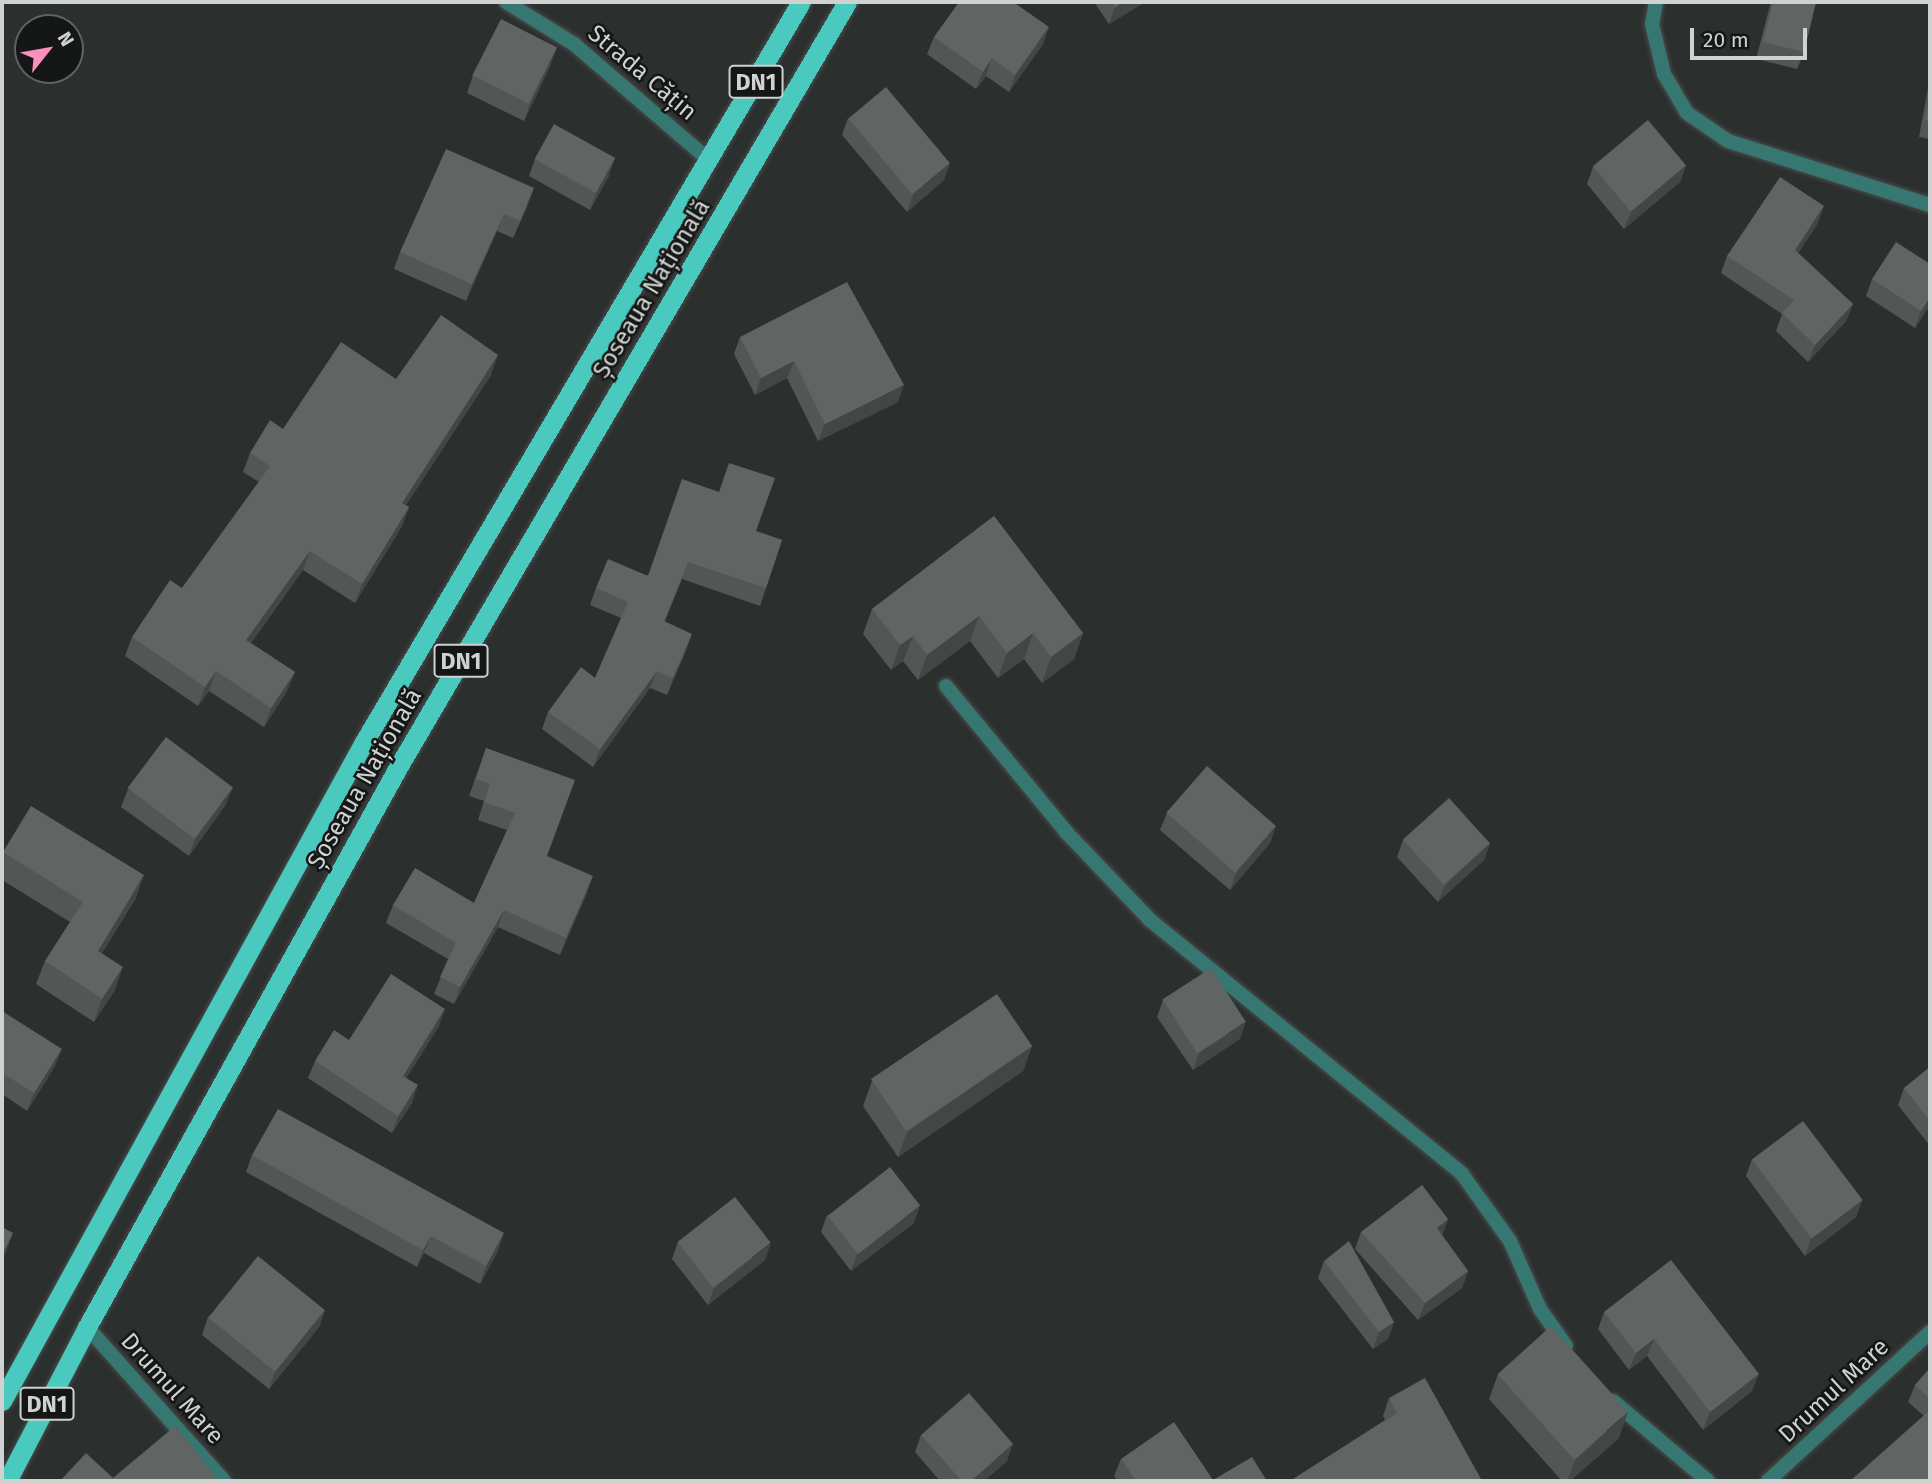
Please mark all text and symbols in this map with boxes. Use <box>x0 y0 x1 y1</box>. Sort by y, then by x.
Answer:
north arrow <box>14 14 84 84</box>
scale bar <box>1694 14 1811 58</box>
street label: Strada Cățin <box>582 19 702 127</box>
text: 20 m <box>1703 27 1749 53</box>
text: N <box>53 28 79 50</box>
road number: DN1 <box>728 62 784 102</box>
street label: Șoseaua Națională <box>587 194 717 384</box>
road number: DN1 <box>433 642 489 680</box>
street label: Șoseaua Națională <box>302 684 428 874</box>
street label: Drumul Mare <box>114 1327 230 1451</box>
street label: Drumul Mare <box>1773 1333 1895 1449</box>
road number: DN1 <box>19 1385 75 1424</box>

